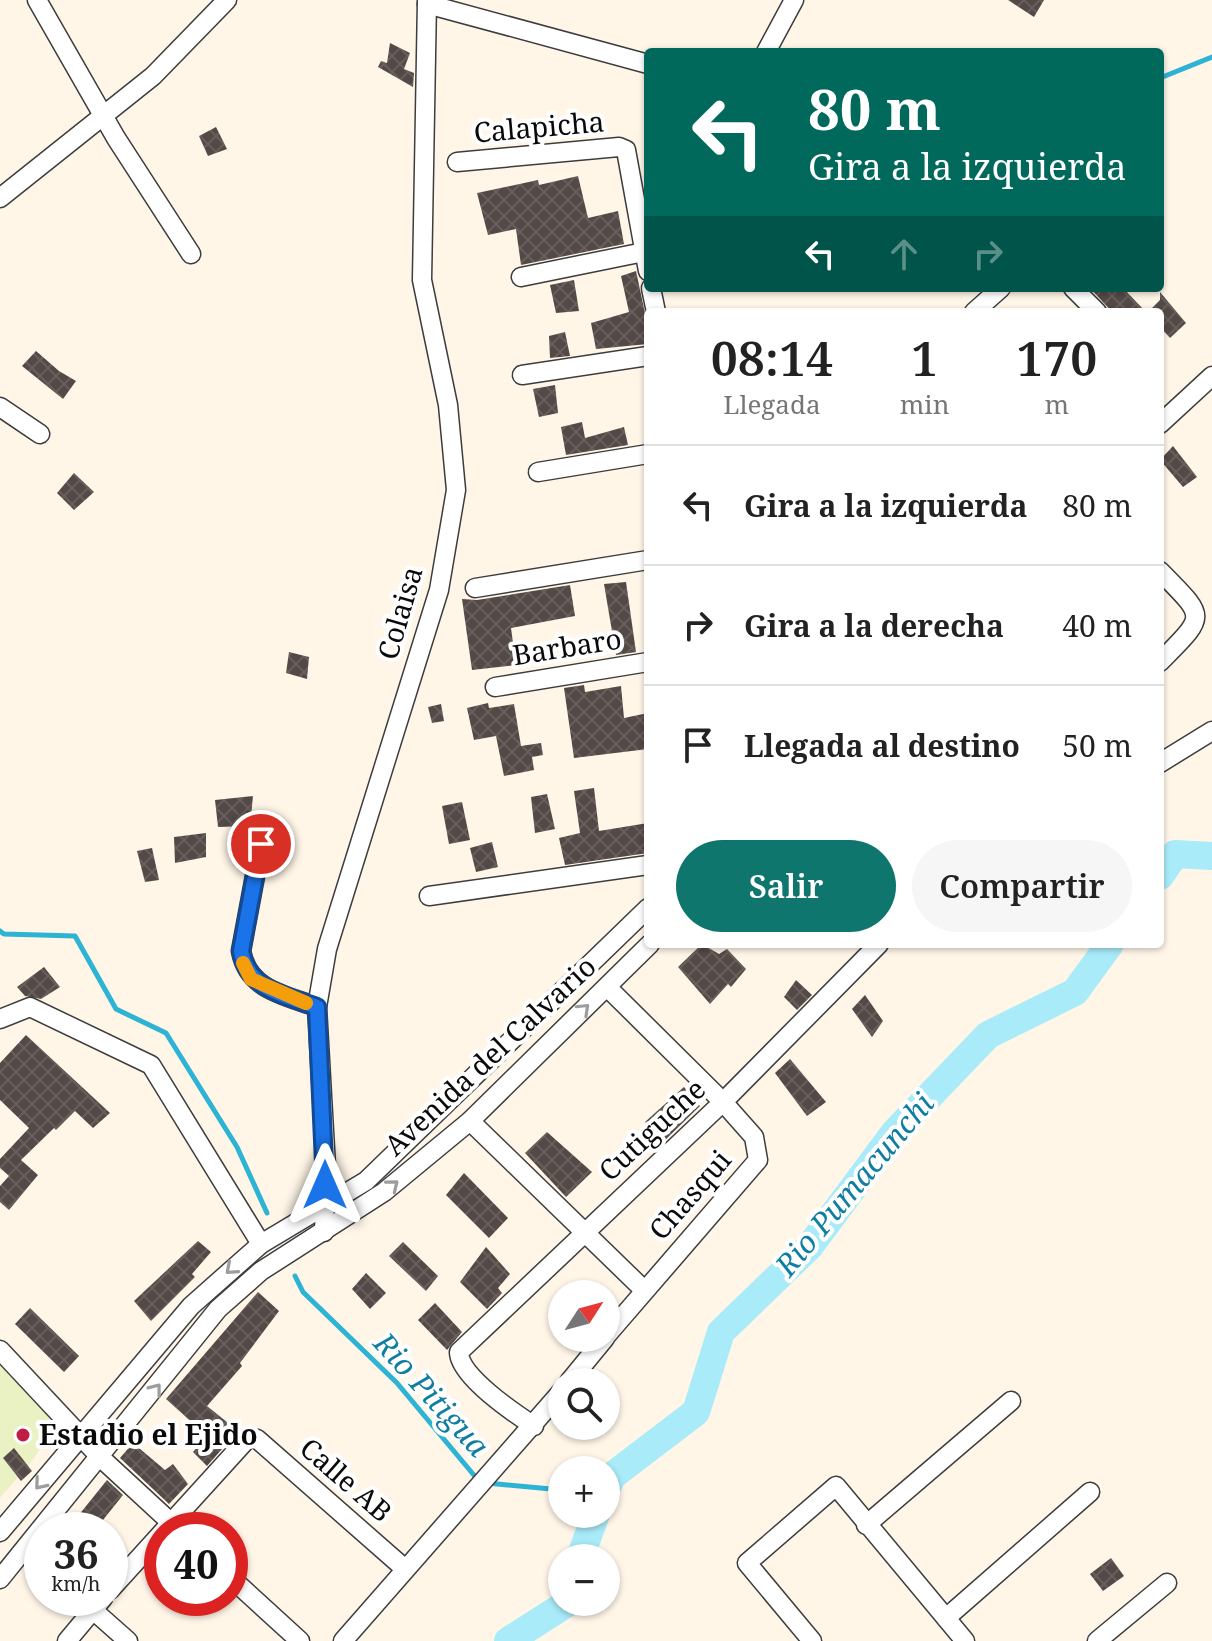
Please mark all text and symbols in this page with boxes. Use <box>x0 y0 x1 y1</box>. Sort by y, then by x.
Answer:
text: 80 m <box>808 70 941 146</box>
icon: left <box>676 80 780 184</box>
street label: Calapicha <box>472 101 606 151</box>
text: Gira a la izquierda <box>808 142 1127 191</box>
icon: left <box>798 232 842 276</box>
icon: ahead <box>882 232 926 276</box>
icon: right <box>966 232 1010 276</box>
text: 08:14 <box>711 325 833 390</box>
text: 1 <box>911 325 938 390</box>
text: 170 <box>1016 325 1097 390</box>
text: Llegada <box>723 386 821 422</box>
text: min <box>900 386 949 422</box>
text: m <box>1044 386 1069 422</box>
icon: left <box>676 483 720 527</box>
text: Gira a la izquierda <box>744 485 1027 526</box>
text: 80 m <box>1062 485 1132 526</box>
street label: Colaisa <box>368 562 430 664</box>
icon: right <box>676 603 720 647</box>
text: Gira a la derecha <box>744 605 1004 646</box>
text: 40 m <box>1062 605 1132 646</box>
street label: Barbaro <box>510 619 624 673</box>
icon: arrive <box>676 723 720 767</box>
text: Llegada al destino <box>744 725 1020 766</box>
text: 50 m <box>1062 725 1132 766</box>
pin <box>227 810 295 878</box>
icon: arrive <box>239 822 283 866</box>
button: Salir <box>676 840 896 932</box>
button: Compartir <box>912 840 1132 932</box>
street label: Avenida del Calvario <box>375 947 603 1163</box>
one-way arrow <box>575 1004 589 1018</box>
street label: Cutiguche <box>590 1070 713 1189</box>
water label: Rio Pumacunchi <box>765 1084 943 1285</box>
street label: Chasqui <box>640 1141 739 1247</box>
position arrow <box>283 1143 367 1227</box>
one-way arrow <box>384 1180 398 1195</box>
one-way arrow <box>225 1259 240 1274</box>
north arrow <box>548 1280 620 1352</box>
map controls <box>548 1280 620 1616</box>
water label: Rio Pitigua <box>365 1322 499 1465</box>
button: search <box>548 1368 620 1440</box>
one-way arrow <box>146 1383 160 1398</box>
place label: Estadio el Ejido <box>39 1415 258 1453</box>
marker: Estadio el Ejido <box>14 1426 32 1444</box>
street label: Calle AB <box>292 1429 401 1530</box>
button: + <box>548 1456 620 1528</box>
one-way arrow <box>35 1475 50 1489</box>
speed limit sign: 40 <box>144 1512 248 1616</box>
text: 36 <box>53 1526 99 1581</box>
button: − <box>548 1544 620 1616</box>
text: km/h <box>51 1570 101 1597</box>

